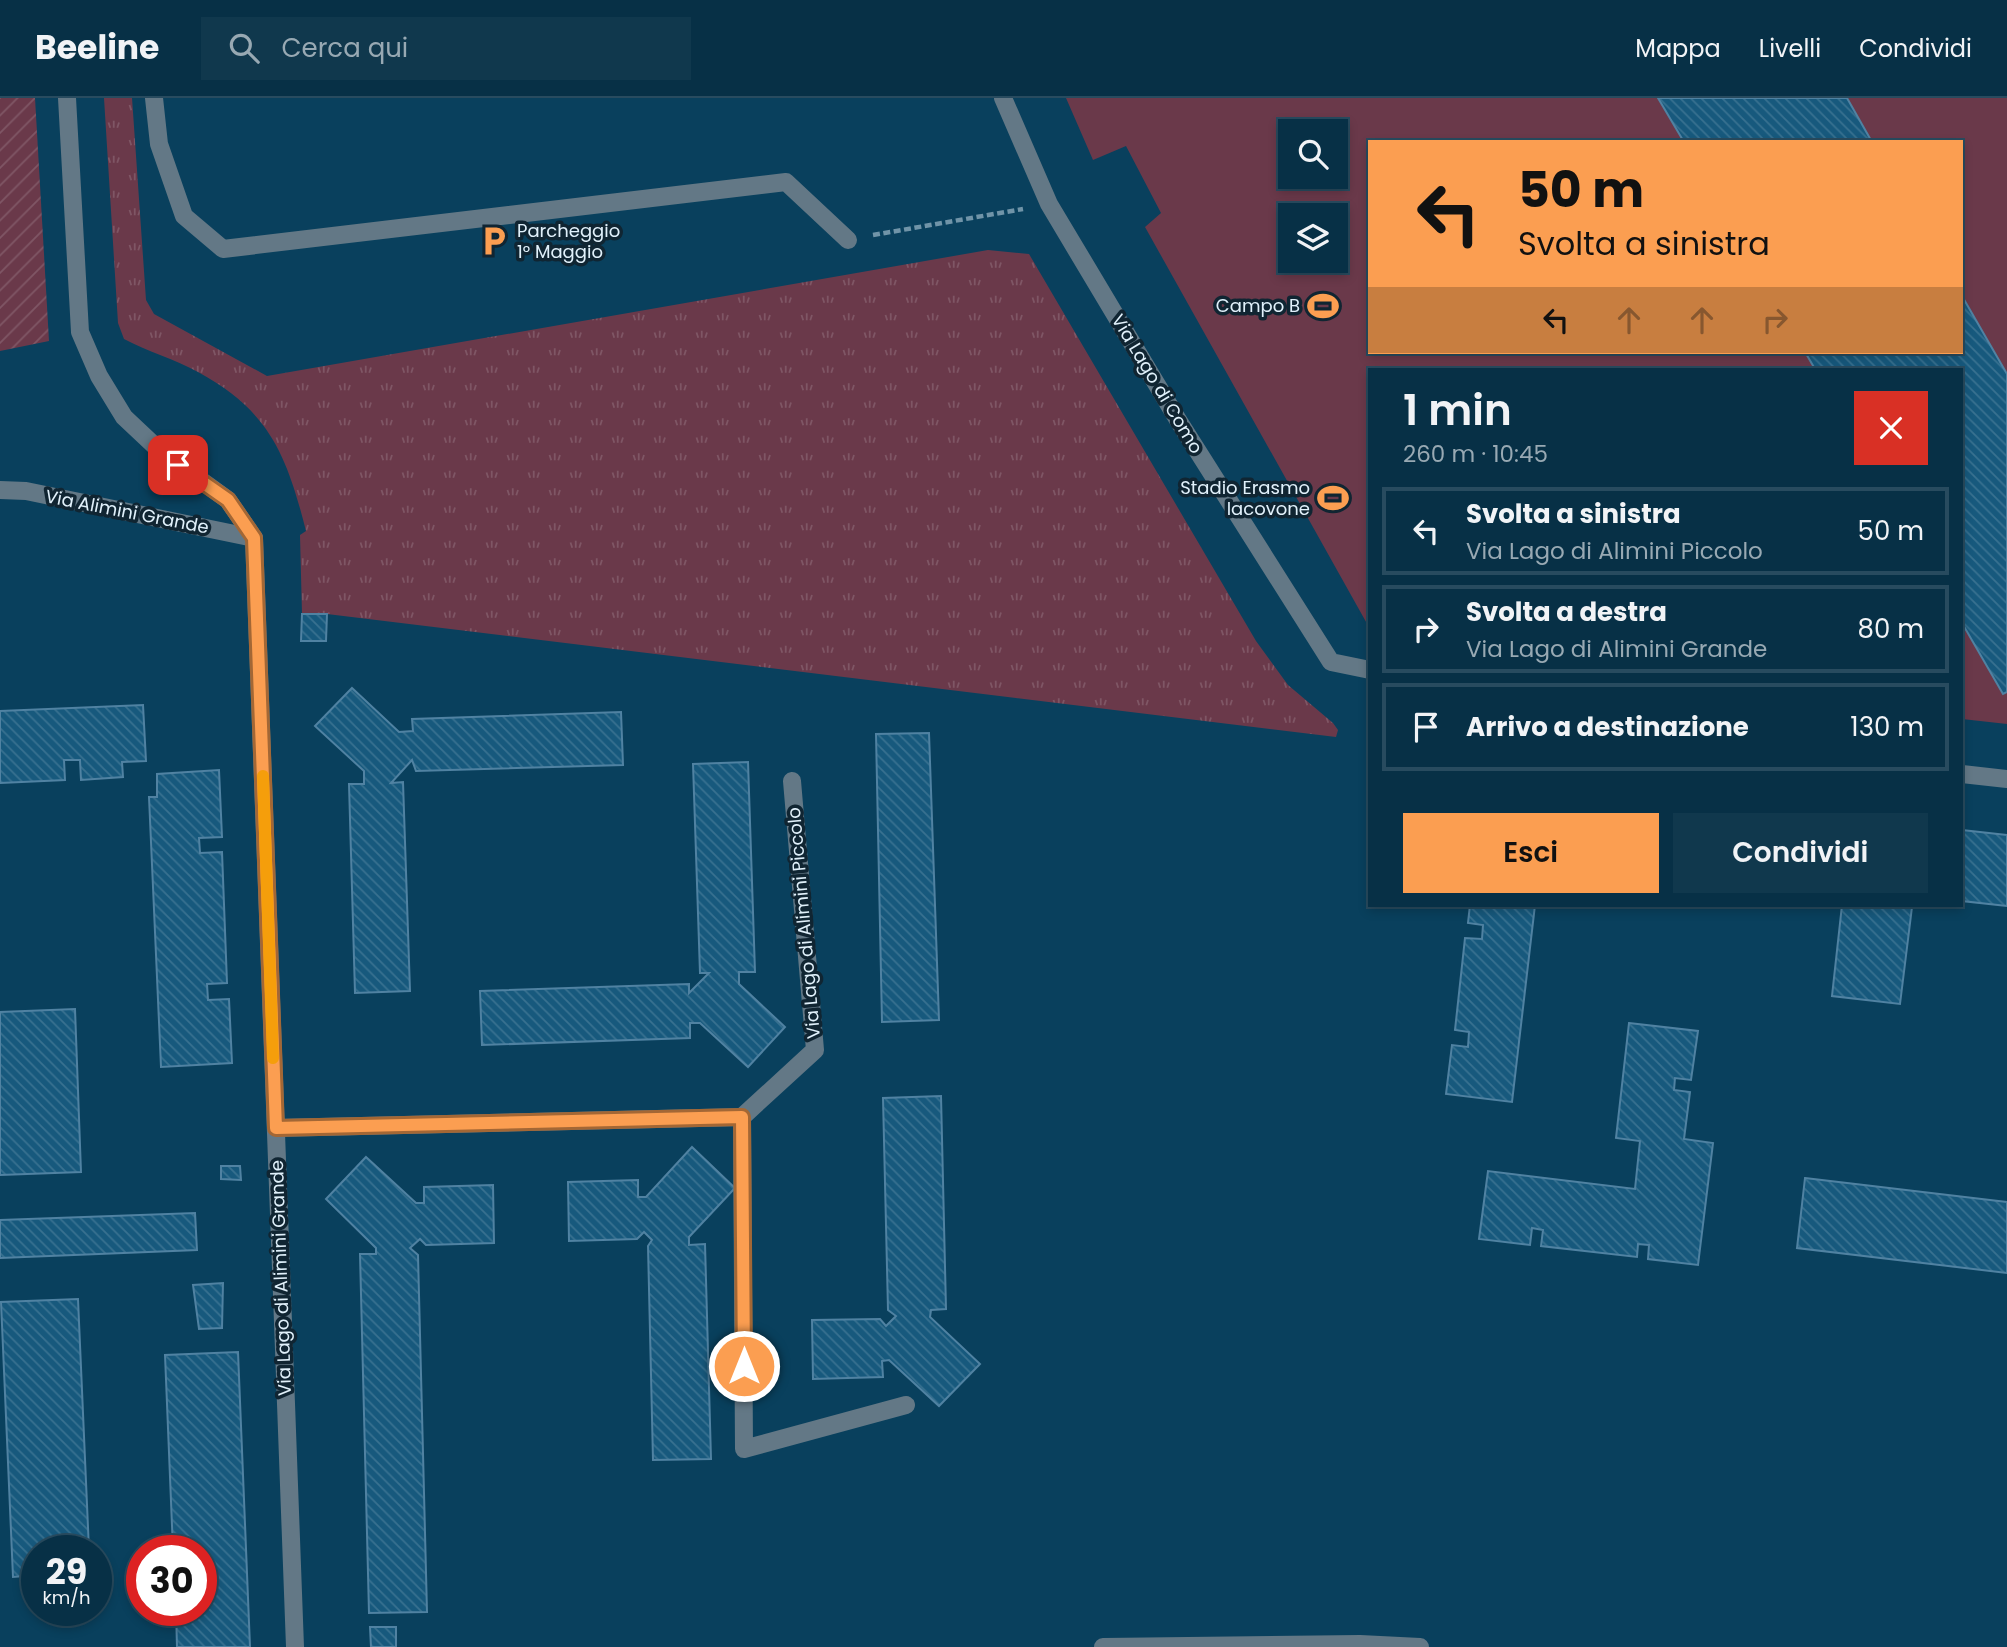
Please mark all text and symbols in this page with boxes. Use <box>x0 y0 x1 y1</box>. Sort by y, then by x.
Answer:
search box <box>201 17 691 80</box>
text: Beeline <box>35 24 159 71</box>
icon: search <box>225 29 263 67</box>
text: Cerca qui <box>281 30 408 66</box>
text: Mappa <box>1635 32 1721 65</box>
text: Livelli <box>1759 32 1821 65</box>
text: Condividi <box>1859 32 1972 65</box>
map controls <box>1278 119 1348 273</box>
button: search <box>1278 119 1348 189</box>
text: 50 m <box>1518 156 1644 224</box>
icon: left <box>1403 168 1494 259</box>
button: layers <box>1278 203 1348 273</box>
place label: Parcheggio 1° Maggio <box>517 218 620 264</box>
text: Svolta a sinistra <box>1518 221 1770 266</box>
parking icon: Parcheggio 1° Maggio <box>477 224 511 258</box>
sports icon: Campo B <box>1306 289 1340 323</box>
place label: Campo B <box>1216 293 1300 318</box>
icon: left <box>1537 301 1575 339</box>
icon: ahead <box>1610 301 1648 339</box>
icon: ahead <box>1683 301 1721 339</box>
icon: right <box>1756 301 1794 339</box>
street label: Via Lago di Como <box>1106 309 1209 458</box>
text: 1 min <box>1403 381 1512 440</box>
button: close <box>1854 391 1928 465</box>
pin <box>148 435 208 495</box>
text: 260 m · 10:45 <box>1403 438 1548 470</box>
icon: arrive <box>159 446 197 484</box>
place label: Stadio Erasmo Iacovone <box>1180 475 1310 521</box>
sports icon: Stadio Erasmo Iacovone <box>1316 481 1350 515</box>
street label: Via Alimini Grande <box>43 483 211 540</box>
text: Svolta a sinistra <box>1466 496 1681 532</box>
icon: left <box>1407 512 1445 550</box>
text: 50 m <box>1858 513 1924 549</box>
text: Via Lago di Alimini Piccolo <box>1466 535 1763 567</box>
text: Svolta a destra <box>1466 594 1667 630</box>
icon: right <box>1407 610 1445 648</box>
text: 80 m <box>1858 611 1924 647</box>
text: Via Lago di Alimini Grande <box>1466 633 1767 665</box>
icon: arrive <box>1407 708 1445 746</box>
text: Arrivo a destinazione <box>1466 709 1749 745</box>
text: 130 m <box>1850 709 1924 745</box>
street label: Via Lago di Alimini Piccolo <box>781 806 826 1040</box>
button: Esci <box>1403 813 1659 893</box>
button: Condividi <box>1673 813 1928 893</box>
street label: Via Lago di Alimini Grande <box>264 1160 297 1396</box>
position arrow <box>707 1329 781 1403</box>
speed limit sign: 30 <box>126 1535 217 1626</box>
text: 29 <box>46 1547 87 1596</box>
text: km/h <box>43 1585 90 1610</box>

